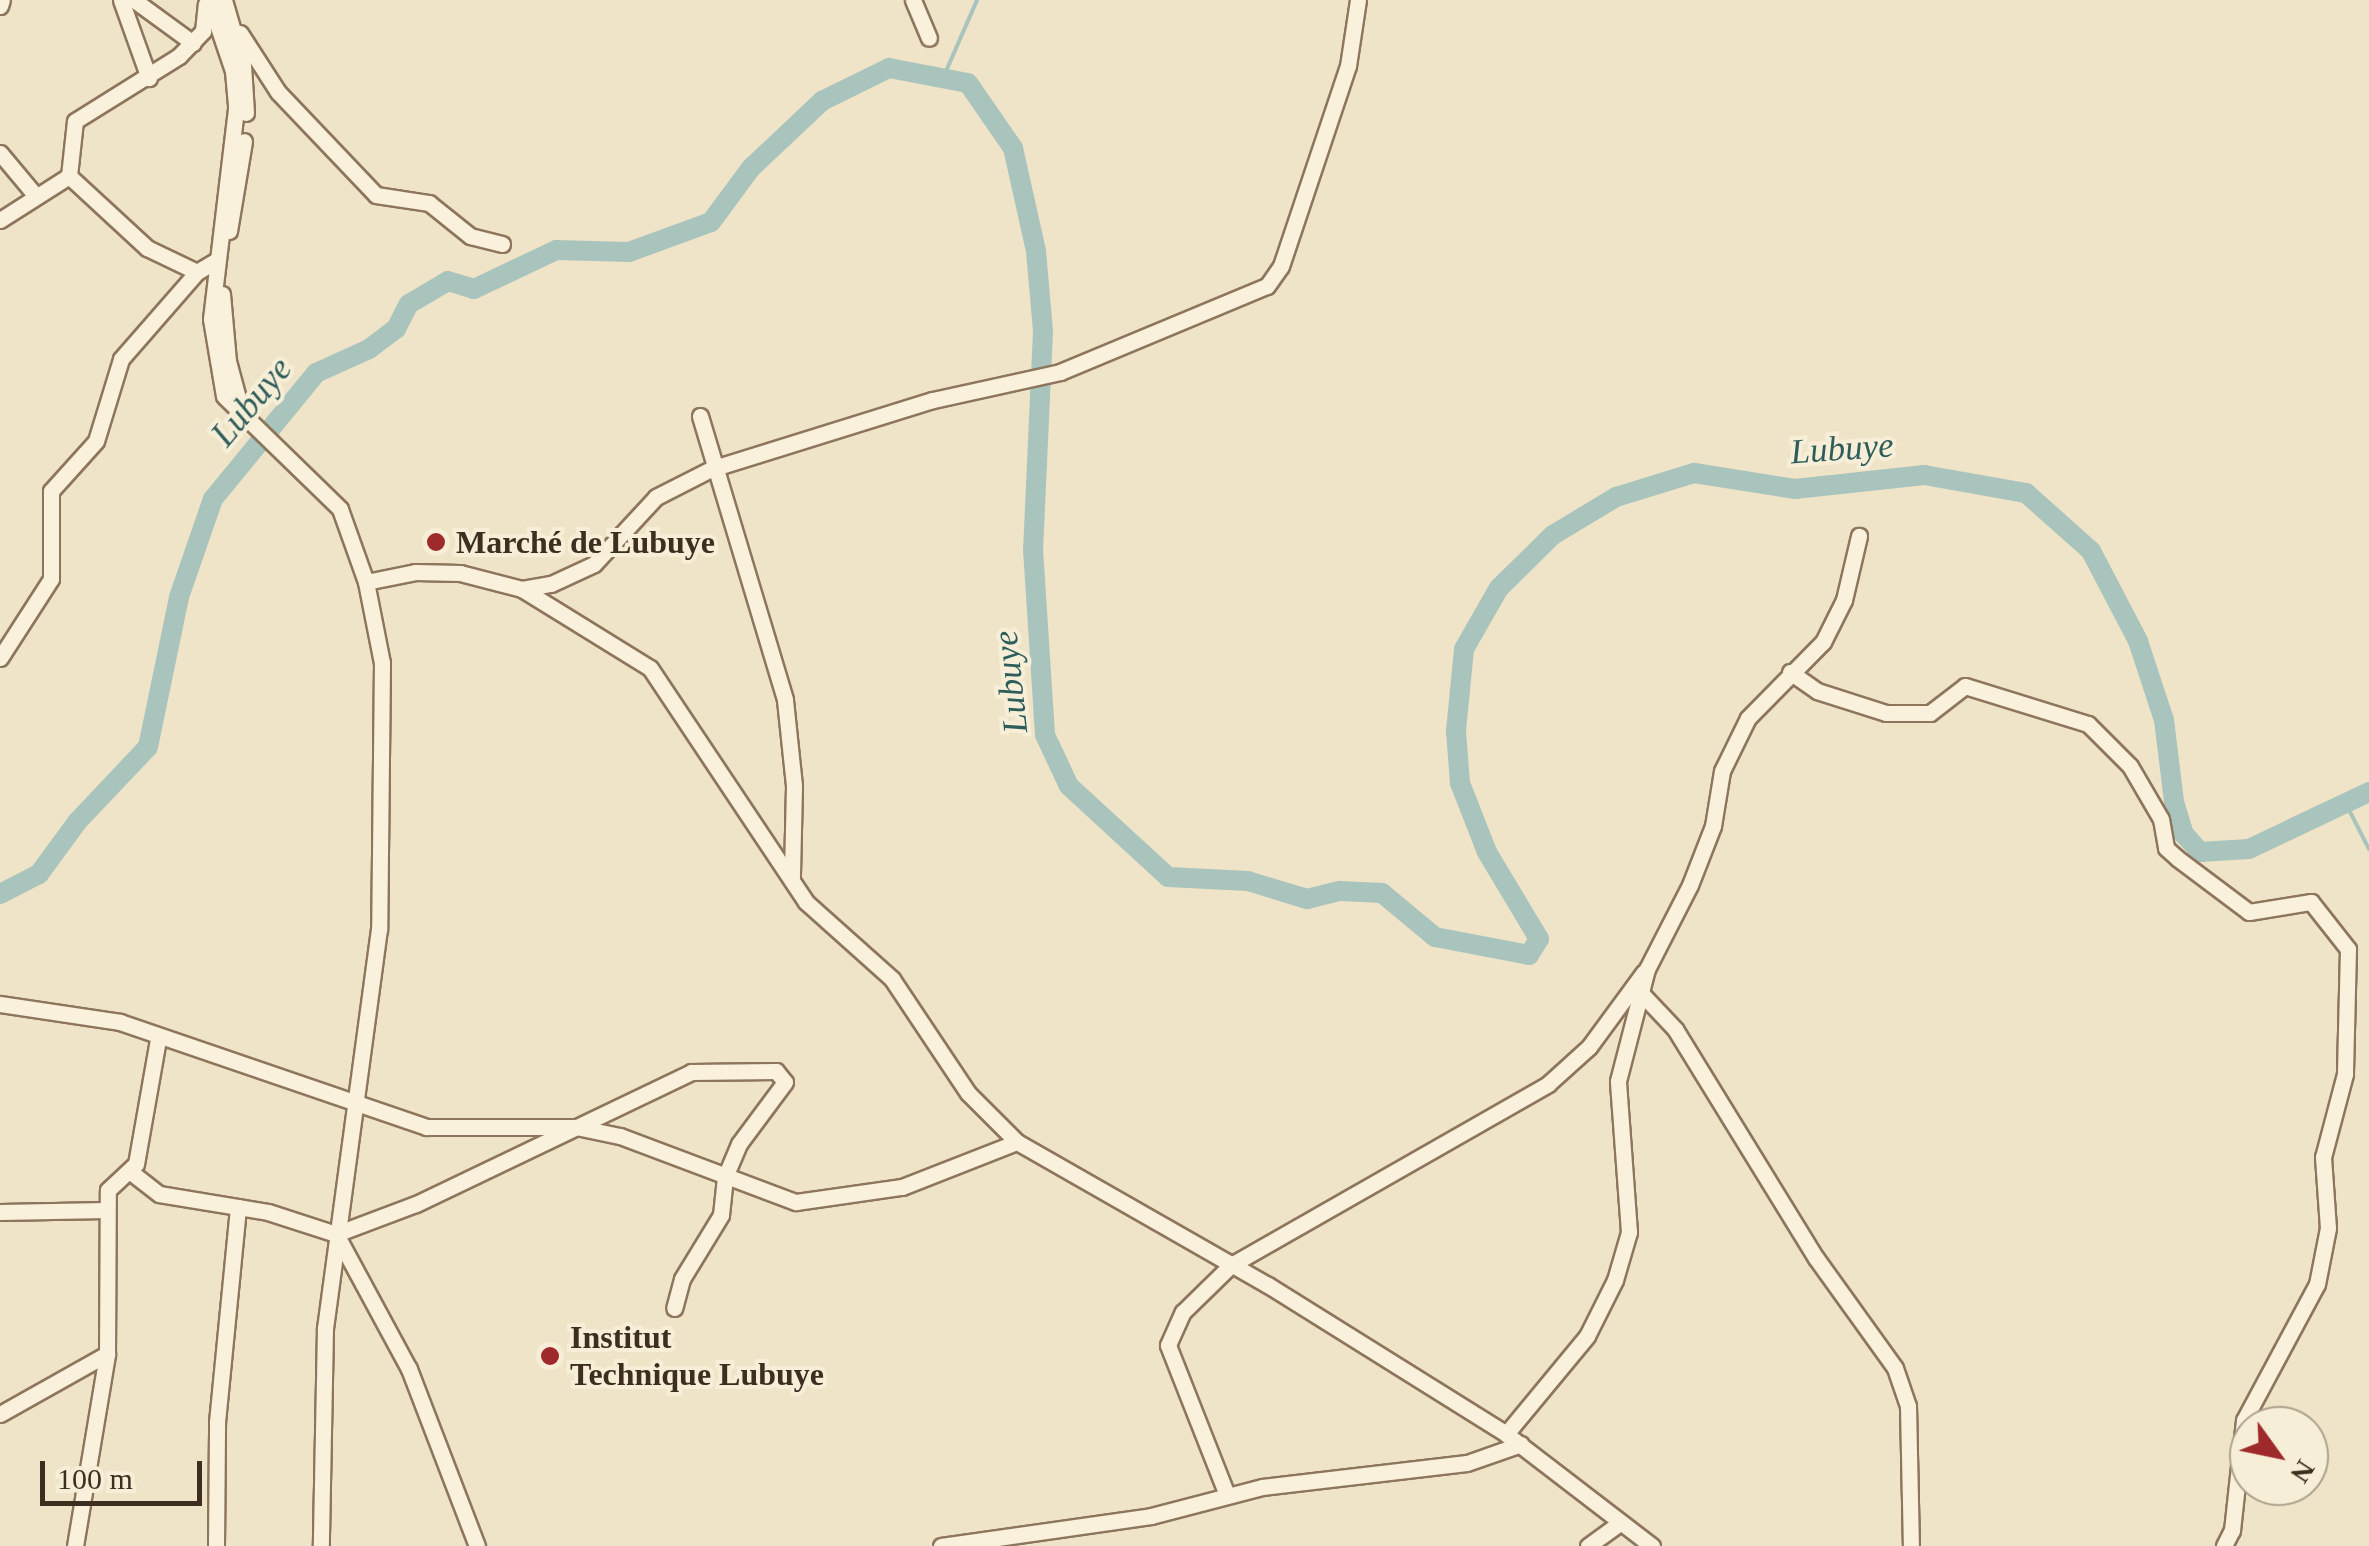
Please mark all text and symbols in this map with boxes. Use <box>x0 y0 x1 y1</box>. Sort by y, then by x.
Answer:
water label: Lubuye <box>203 349 301 455</box>
water label: Lubuye <box>1789 424 1895 474</box>
place label: Marché de Lubuye <box>456 523 715 561</box>
marker: Marché de Lubuye <box>425 531 447 553</box>
water label: Lubuye <box>985 629 1037 735</box>
place label: Institut Technique Lubuye <box>570 1319 824 1394</box>
marker: Institut Technique Lubuye <box>539 1345 561 1367</box>
north arrow <box>2229 1406 2329 1506</box>
scale bar <box>45 1441 208 1503</box>
text: N <box>2284 1455 2321 1488</box>
text: 100 m <box>57 1462 133 1495</box>

